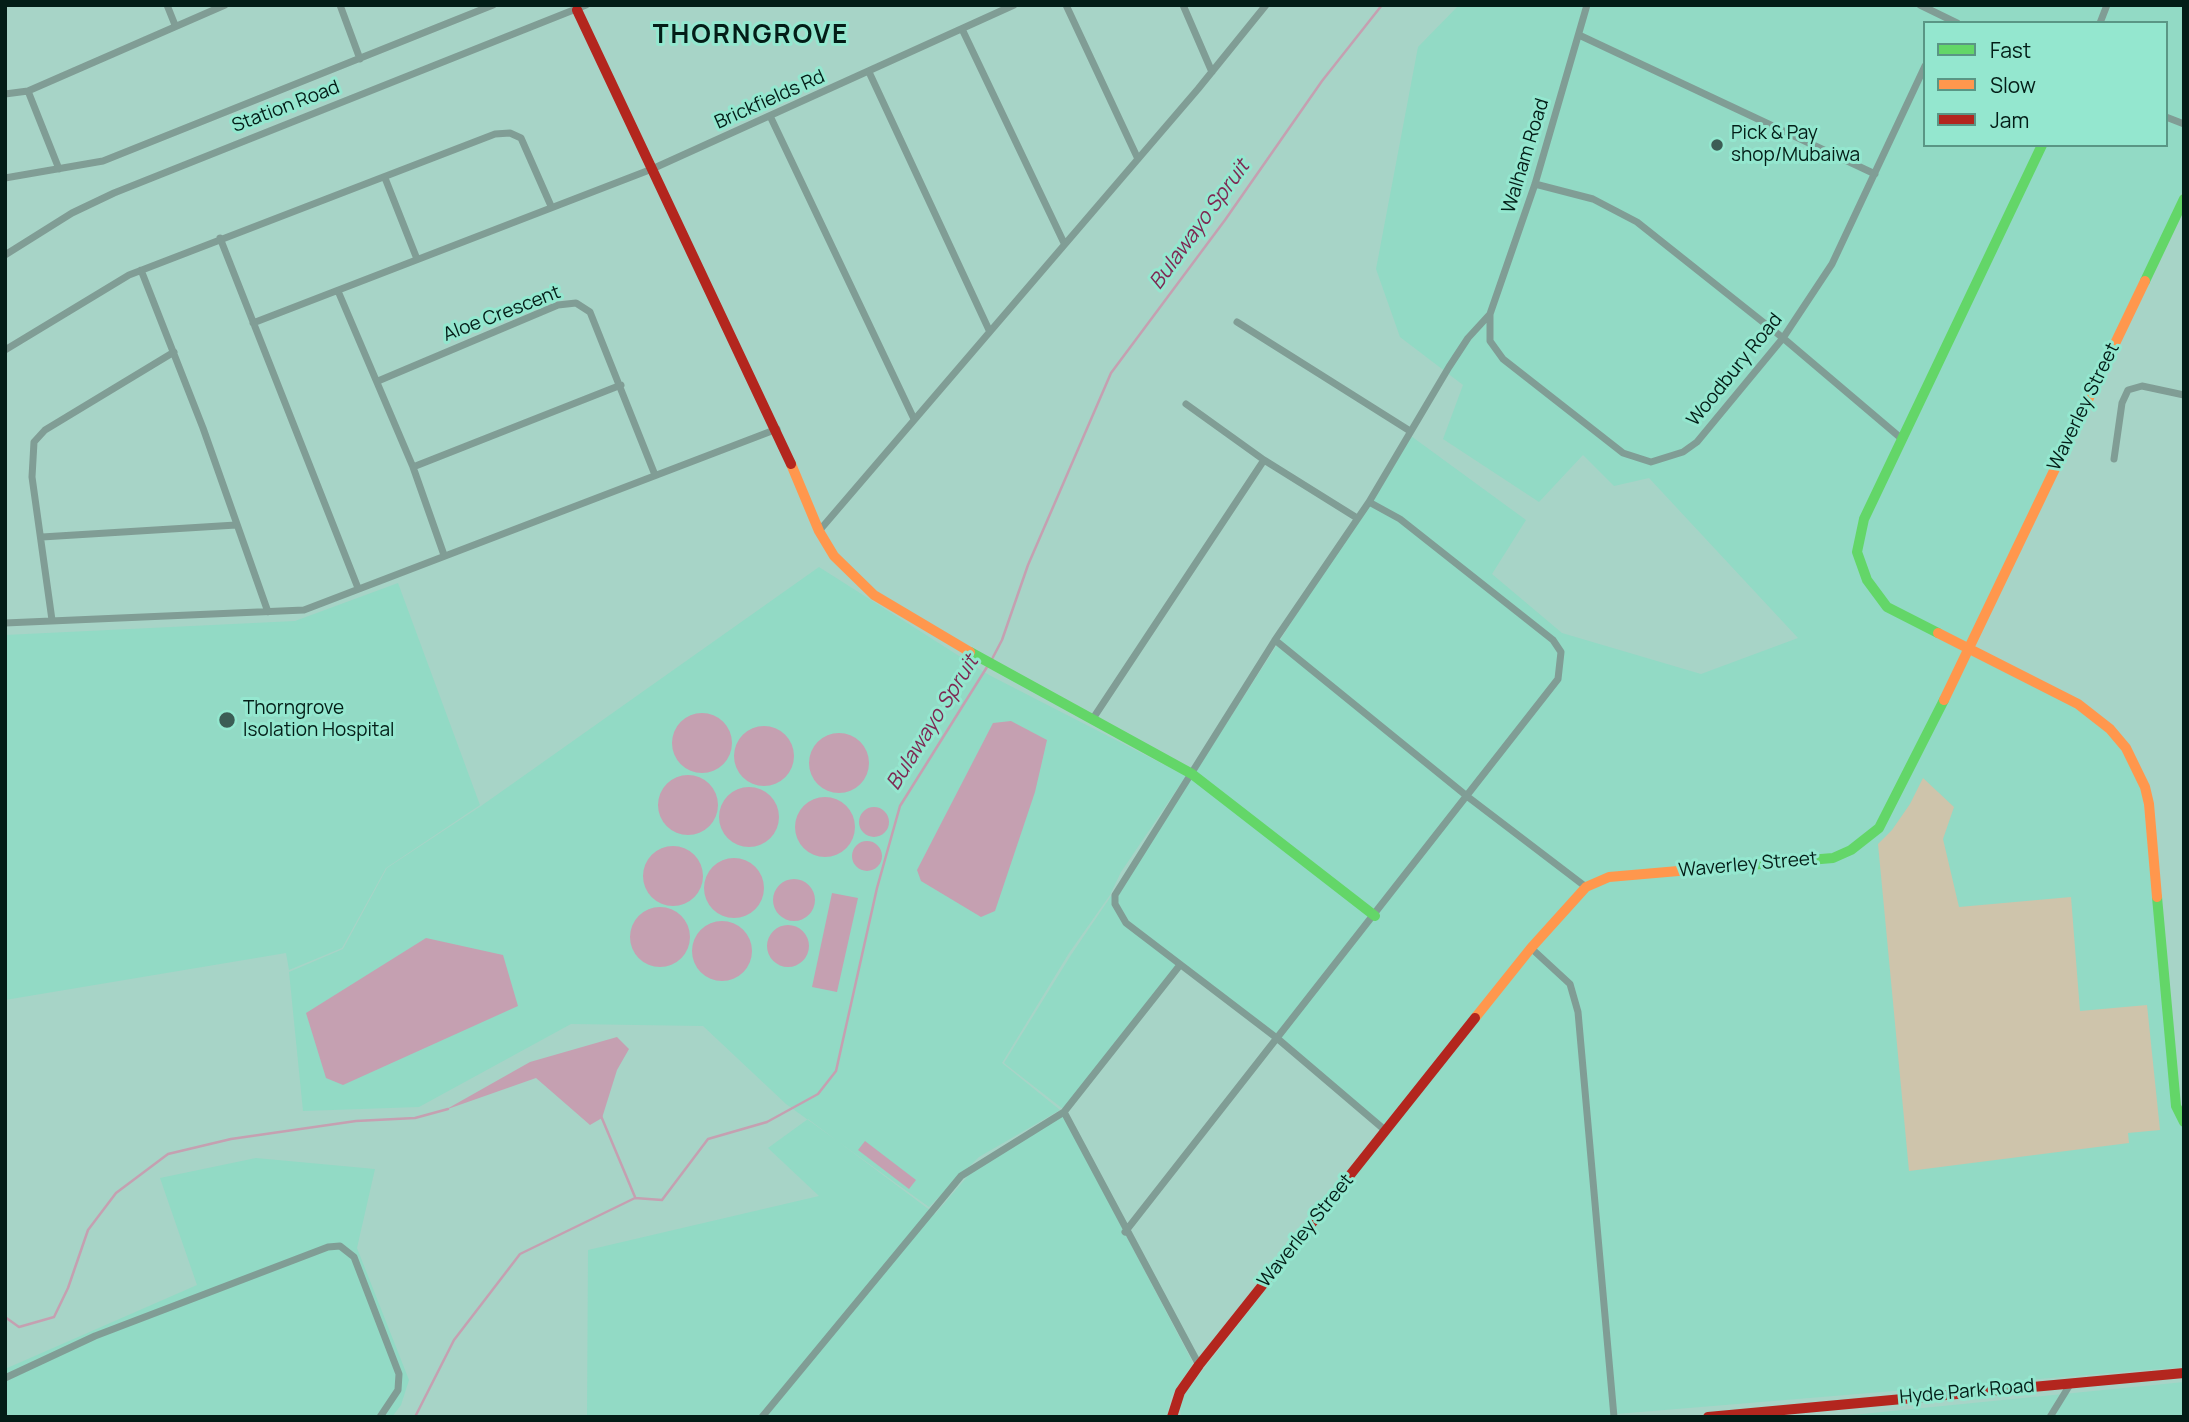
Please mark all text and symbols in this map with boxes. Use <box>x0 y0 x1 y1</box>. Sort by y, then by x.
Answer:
district label: THORNGROVE <box>654 20 848 52</box>
legend <box>1923 21 2168 147</box>
text: Fast <box>1990 36 2031 64</box>
street label: Brickfields Rd <box>711 66 829 134</box>
text: Slow <box>1990 71 2036 99</box>
street label: Station Road <box>229 76 343 138</box>
street label: Walham Road <box>1498 96 1554 216</box>
text: Jam <box>1990 106 2029 134</box>
place label: Pick & Pay shop/Mubaiwa <box>1731 123 1860 167</box>
marker: Pick & Pay shop/Mubaiwa <box>1709 137 1725 153</box>
water label: Bulawayo Spruit <box>1145 155 1255 295</box>
street label: Aloe Crescent <box>440 281 564 347</box>
street label: Woodbury Road <box>1683 309 1787 431</box>
street label: Waverley Street <box>2043 339 2125 475</box>
water label: Bulawayo Spruit <box>882 651 984 795</box>
place label: Thorngrove Isolation Hospital <box>243 698 394 742</box>
marker: Thorngrove Isolation Hospital <box>217 710 237 730</box>
street label: Waverley Street <box>1678 848 1818 882</box>
street label: Waverley Street <box>1253 1170 1359 1292</box>
street label: Hyde Park Road <box>1899 1375 2035 1409</box>

